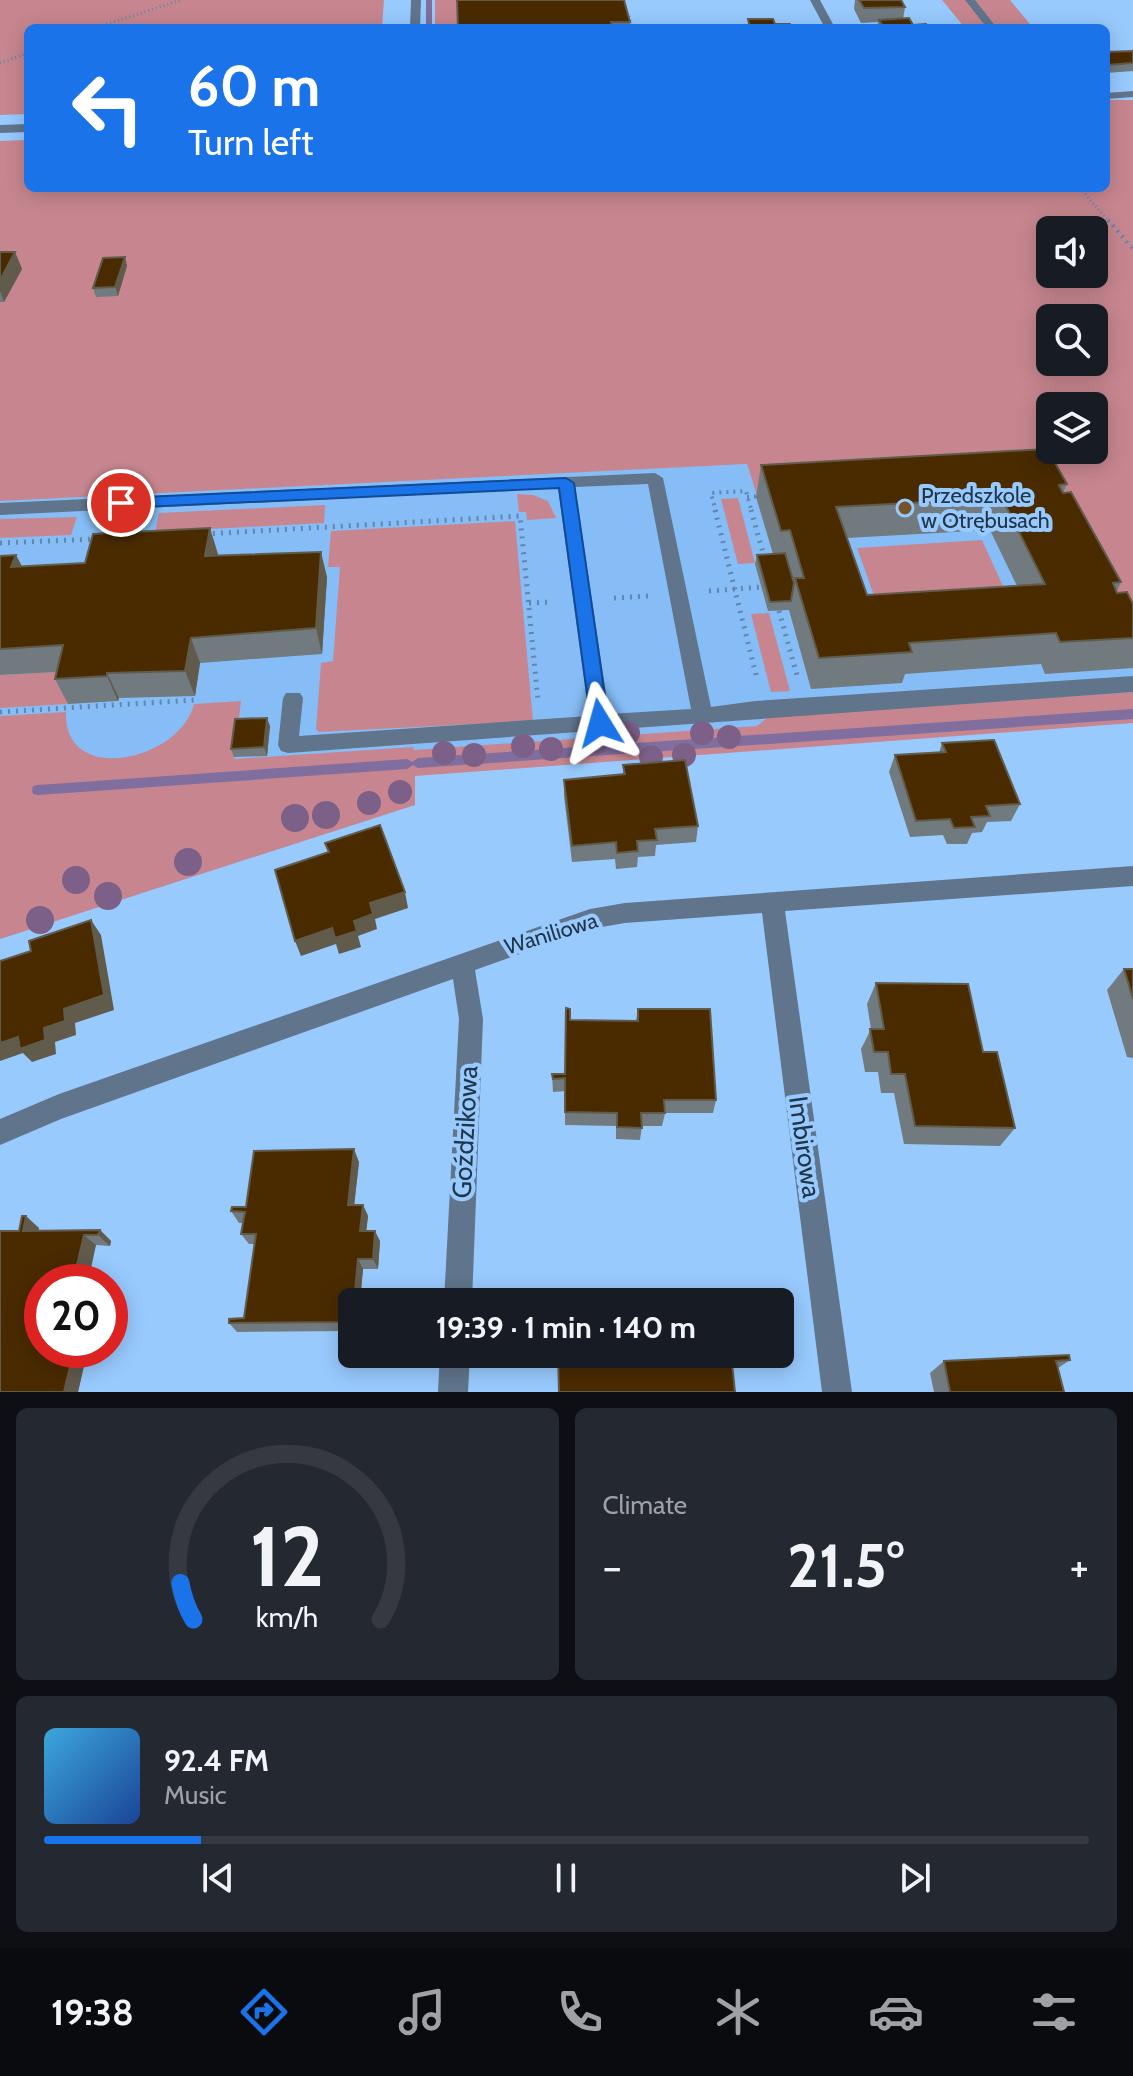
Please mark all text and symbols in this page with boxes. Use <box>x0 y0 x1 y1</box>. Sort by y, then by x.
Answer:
text: 60 m <box>188 52 320 120</box>
icon: left <box>56 56 160 160</box>
text: Turn left <box>188 120 313 164</box>
map controls <box>1036 216 1108 464</box>
button: sound <box>1036 216 1108 288</box>
button: search <box>1036 304 1108 376</box>
button: layers <box>1036 392 1108 464</box>
pin <box>87 469 155 537</box>
icon: arrive <box>99 481 143 525</box>
place label: Przedszkole w Otrębusach <box>921 482 1050 534</box>
marker: Przedszkole w Otrębusach <box>896 499 914 517</box>
position arrow <box>558 681 642 765</box>
street label: Waniliowa <box>501 906 601 960</box>
street label: Goździkowa <box>446 1064 484 1199</box>
street label: Imbirowa <box>782 1094 828 1200</box>
speed limit sign: 20 <box>24 1264 128 1368</box>
text: 19:39 · 1 min · 140 m <box>436 1309 696 1346</box>
text: Climate <box>603 1489 687 1521</box>
text: 12 <box>250 1506 325 1607</box>
text: 21.5° <box>787 1529 904 1602</box>
text: − <box>603 1540 622 1593</box>
text: + <box>1070 1540 1089 1593</box>
text: km/h <box>256 1599 319 1634</box>
text: 92.4 FM <box>164 1742 269 1779</box>
text: Music <box>164 1779 227 1811</box>
icon: previous <box>196 1856 240 1900</box>
icon: pause <box>544 1856 588 1900</box>
icon: next <box>893 1856 937 1900</box>
icon: directions <box>236 1984 292 2040</box>
icon: music <box>394 1984 450 2040</box>
icon: phone <box>552 1984 608 2040</box>
icon: climate <box>710 1984 766 2040</box>
icon: car <box>868 1984 924 2040</box>
icon: filters <box>1026 1984 1082 2040</box>
text: 19:38 <box>51 1990 134 2034</box>

